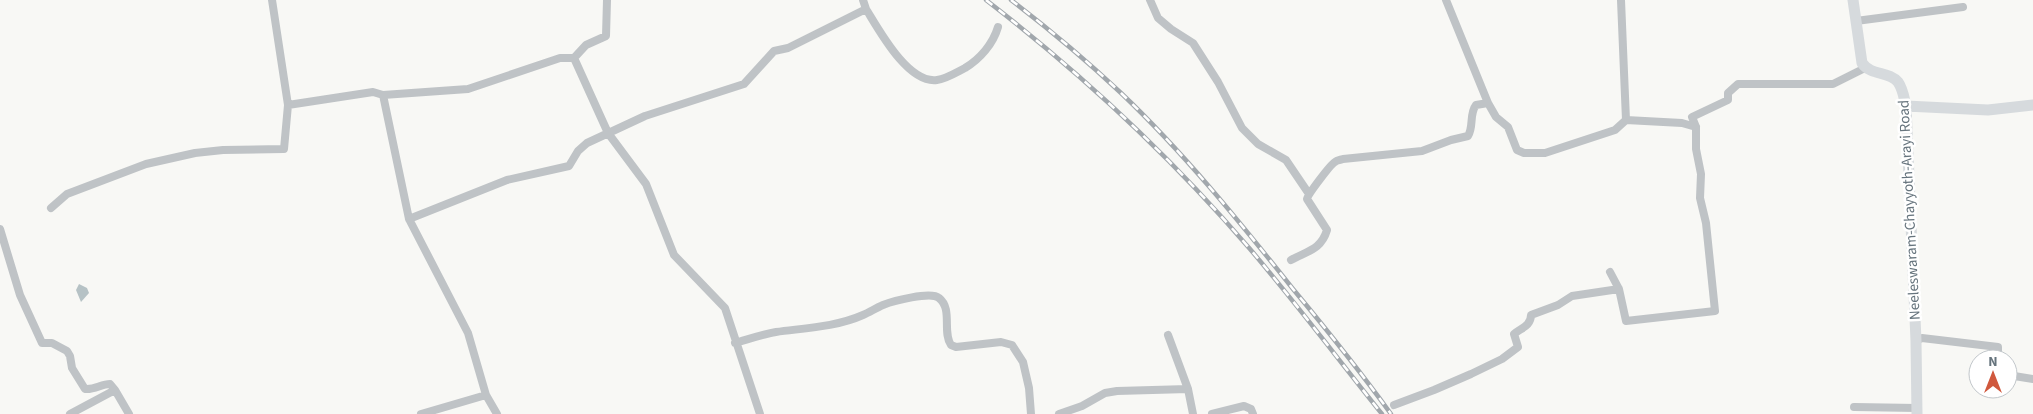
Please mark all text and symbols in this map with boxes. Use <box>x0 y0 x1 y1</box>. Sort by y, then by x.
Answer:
street label: Neeleswaram-Chayyoth-Arayi Road <box>1893 99 1926 321</box>
north arrow <box>1968 349 2018 399</box>
text: N <box>1988 352 1998 372</box>

